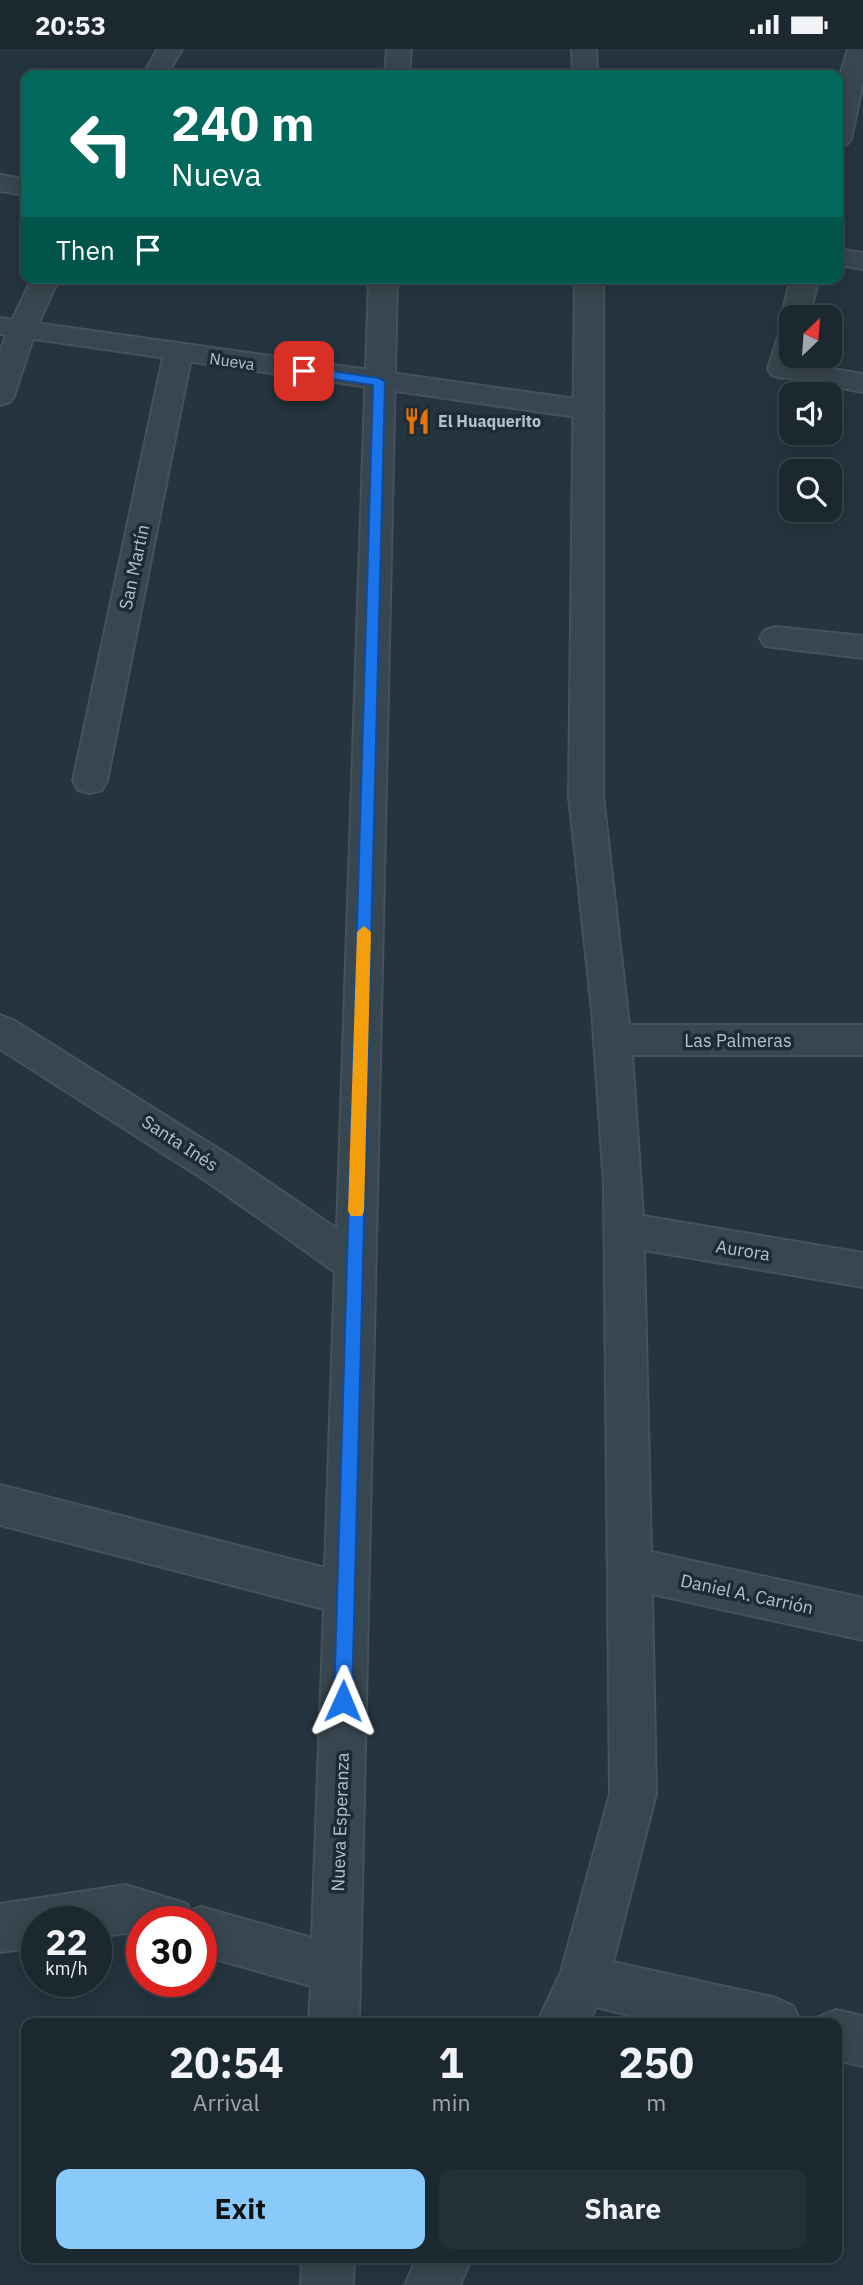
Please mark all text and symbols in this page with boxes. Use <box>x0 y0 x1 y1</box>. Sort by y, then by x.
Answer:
text: 20:53 <box>35 8 106 42</box>
text: 240 m <box>171 91 315 154</box>
icon: left <box>56 98 147 189</box>
text: Nueva <box>171 153 262 195</box>
icon: arrive <box>129 231 167 269</box>
text: Then <box>56 233 115 267</box>
north arrow <box>779 305 842 367</box>
map controls <box>779 305 842 522</box>
pin <box>274 341 334 401</box>
street label: Nueva <box>208 348 256 374</box>
icon: arrive <box>285 352 323 390</box>
button: sound <box>779 382 842 445</box>
restaurant icon: El Huaquerito <box>402 406 432 436</box>
place label: El Huaquerito <box>438 411 541 431</box>
button: search <box>779 459 842 522</box>
street label: San Martín <box>114 522 154 612</box>
street label: Las Palmeras <box>684 1029 792 1052</box>
street label: Santa Inés <box>137 1110 223 1176</box>
street label: Aurora <box>714 1234 772 1266</box>
street label: Daniel A. Carrión <box>678 1569 816 1619</box>
position arrow <box>306 1664 380 1738</box>
street label: Nueva Esperanza <box>326 1752 354 1892</box>
speed limit sign: 30 <box>126 1906 217 1997</box>
text: 22 <box>45 1919 88 1965</box>
text: km/h <box>45 1957 88 1980</box>
text: 20:54 <box>169 2035 284 2090</box>
text: 1 <box>438 2035 464 2090</box>
text: 250 <box>618 2035 694 2090</box>
text: Arrival <box>193 2087 260 2117</box>
text: min <box>432 2087 470 2117</box>
text: m <box>646 2087 666 2117</box>
button: Exit <box>56 2169 425 2249</box>
button: Share <box>439 2169 807 2249</box>

